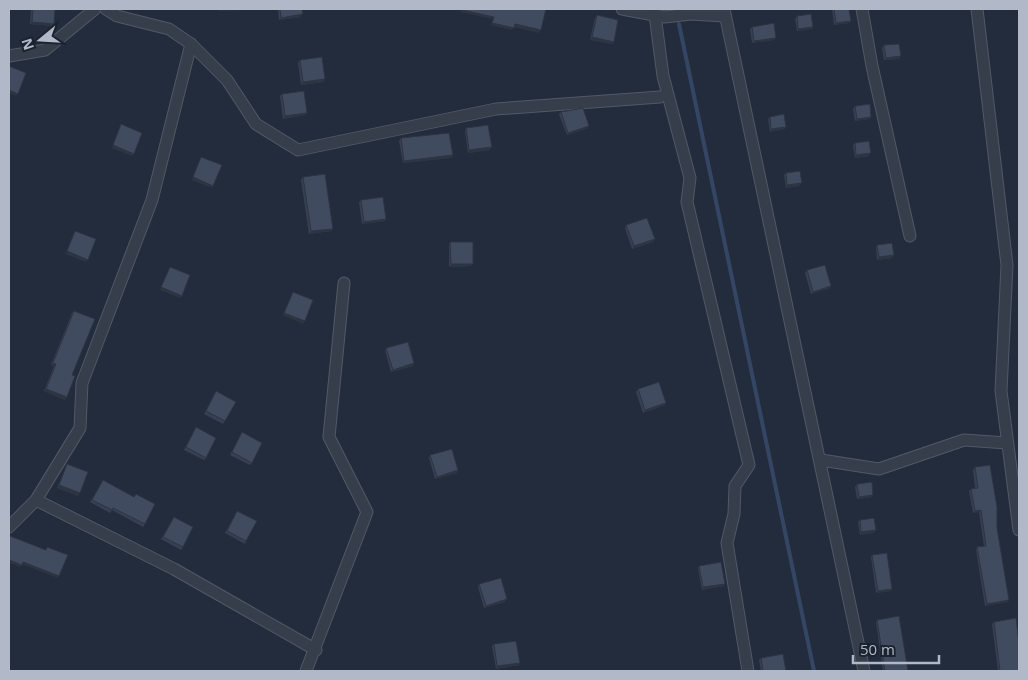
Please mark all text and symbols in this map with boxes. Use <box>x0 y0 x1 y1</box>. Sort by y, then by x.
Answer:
north arrow <box>15 15 65 65</box>
text: N <box>16 36 38 53</box>
scale bar <box>853 632 939 664</box>
text: 50 m <box>860 639 895 659</box>

